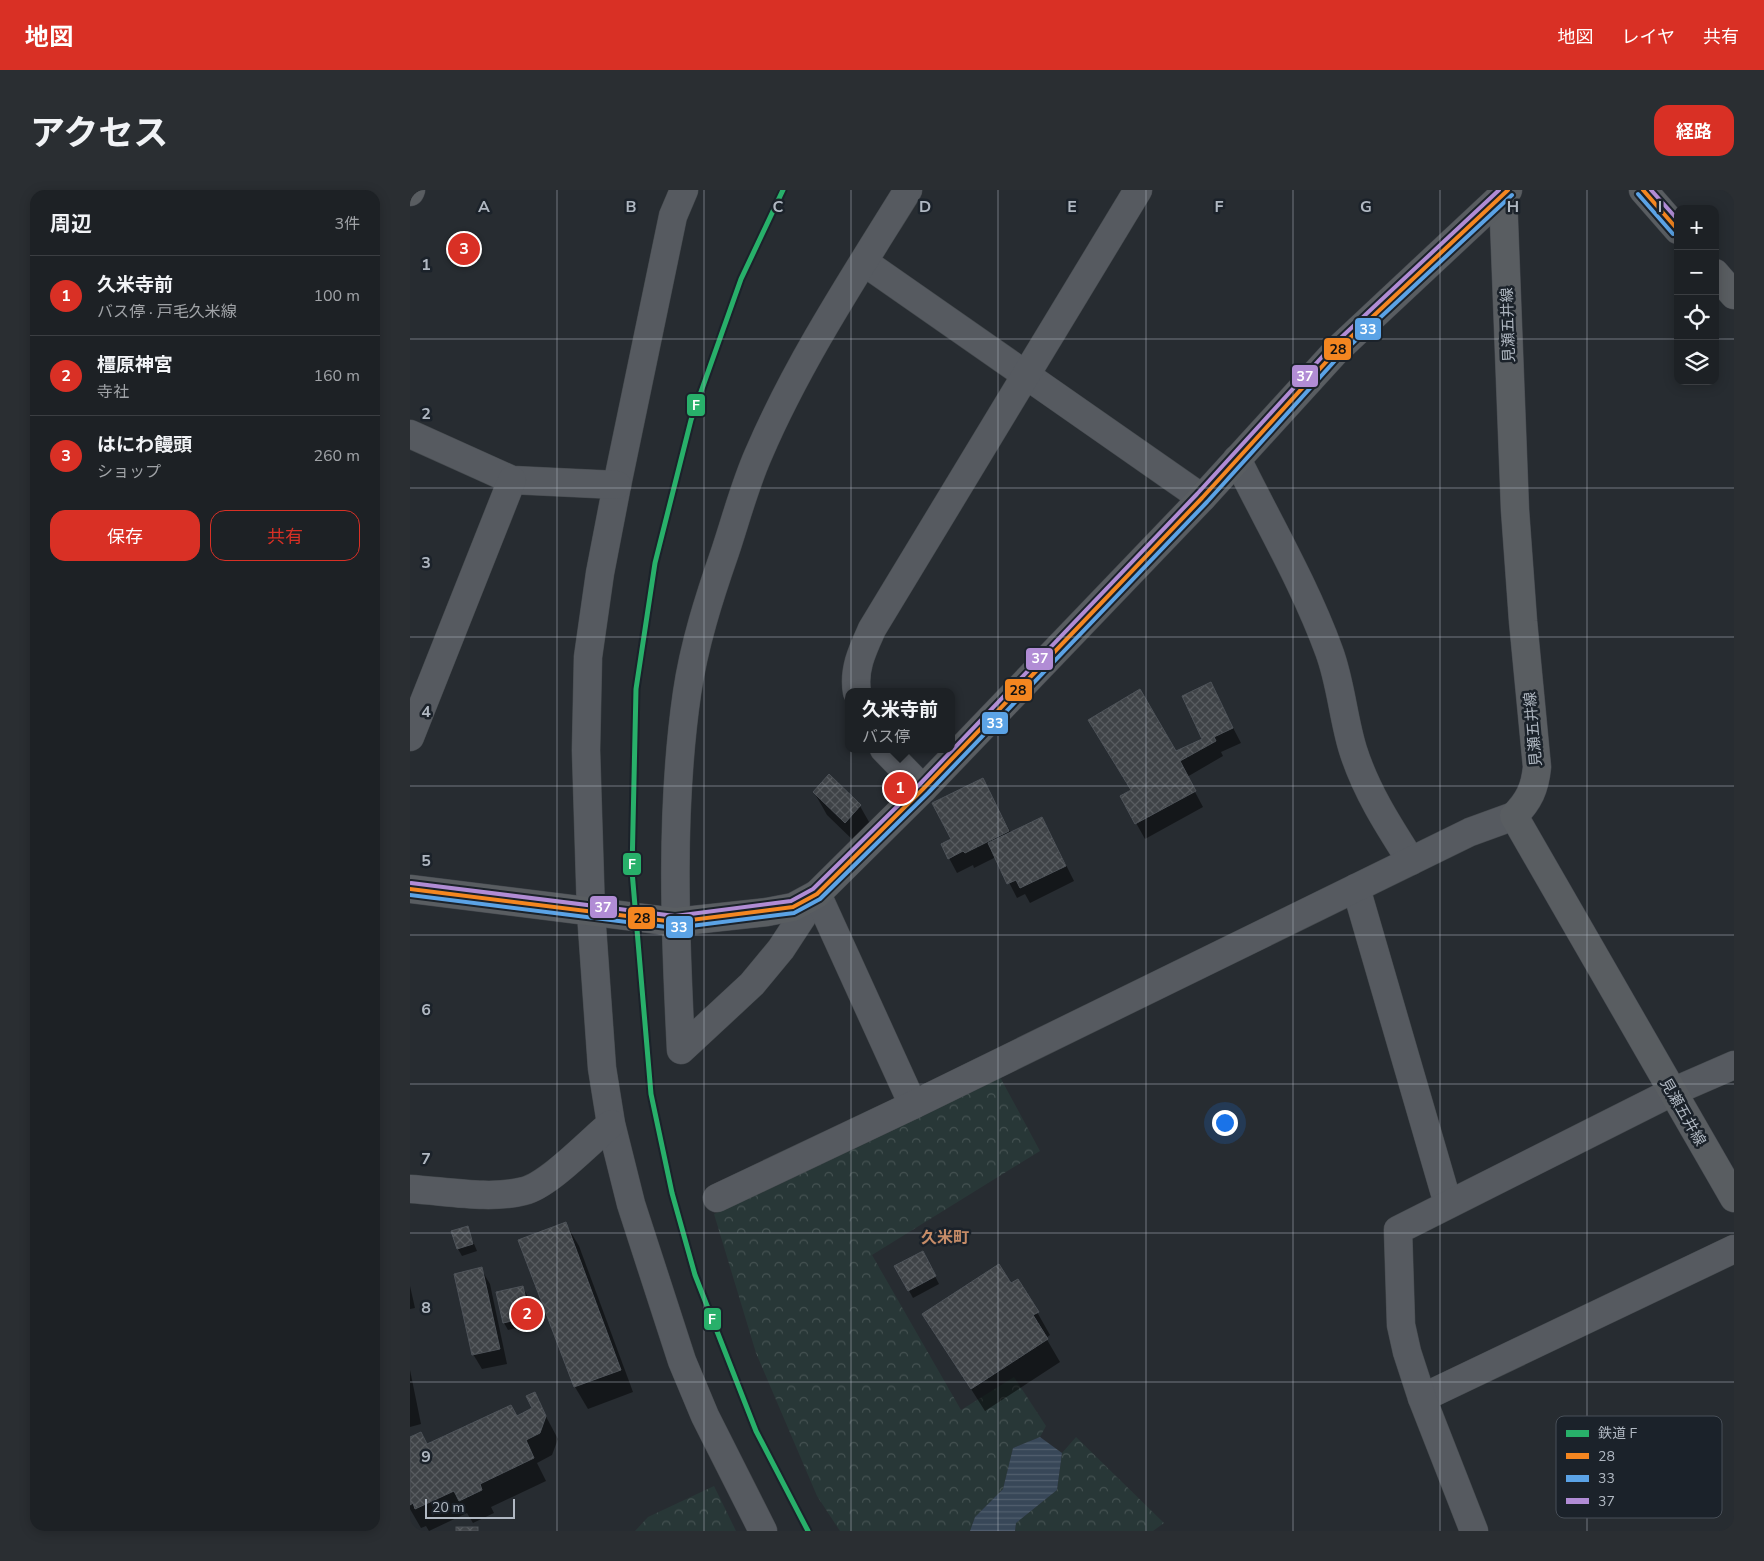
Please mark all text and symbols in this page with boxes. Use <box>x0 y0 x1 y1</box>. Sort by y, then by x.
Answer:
text: 地図 <box>25 21 73 53</box>
text: 地図 <box>1558 25 1594 49</box>
text: レイヤ <box>1622 25 1675 49</box>
text: 共有 <box>1703 25 1739 49</box>
button: 経路 <box>1654 105 1734 156</box>
text: アクセス <box>30 110 168 157</box>
text: A <box>478 196 490 218</box>
text: B <box>625 196 637 218</box>
text: C <box>773 196 784 218</box>
text: D <box>919 196 931 218</box>
text: E <box>1067 196 1077 218</box>
text: F <box>1215 196 1224 218</box>
text: G <box>1360 196 1372 218</box>
text: H <box>1507 196 1519 218</box>
text: I <box>1658 196 1662 218</box>
map controls <box>1674 205 1719 385</box>
button: + <box>1674 205 1719 250</box>
text: 周辺 <box>50 210 92 238</box>
text: 3件 <box>334 213 360 235</box>
pin: 3 <box>448 230 480 268</box>
button: − <box>1674 250 1719 295</box>
text: 1 <box>421 254 431 276</box>
text: 久米寺前 <box>97 272 173 298</box>
text: 1 <box>61 285 71 307</box>
text: 100 m <box>313 285 360 307</box>
street label: 見瀬五井線 <box>1497 287 1519 363</box>
button: locate <box>1674 295 1719 340</box>
text: バス停 · 戸毛久米線 <box>97 301 237 323</box>
line badge: 33 <box>1354 317 1382 341</box>
text: 33 <box>1360 320 1376 339</box>
line badge: 28 <box>1323 337 1352 361</box>
text: 28 <box>1330 340 1346 359</box>
button: layers <box>1674 340 1719 385</box>
text: 橿原神宮 <box>97 352 173 378</box>
line badge: 37 <box>1291 364 1319 388</box>
text: 2 <box>61 365 71 387</box>
text: 160 m <box>313 365 360 387</box>
text: 37 <box>1297 367 1313 386</box>
text: 寺社 <box>97 381 129 403</box>
line badge: F <box>686 393 706 417</box>
text: F <box>692 396 700 415</box>
text: 2 <box>421 403 431 425</box>
text: はにわ饅頭 <box>97 432 192 458</box>
text: 3 <box>61 445 71 467</box>
text: 260 m <box>313 445 360 467</box>
text: ショップ <box>97 461 161 483</box>
button: 保存 <box>50 510 200 561</box>
button: 共有 <box>210 510 360 561</box>
text: 3 <box>421 552 431 574</box>
line badge: 37 <box>1025 647 1054 671</box>
text: 37 <box>1032 649 1048 668</box>
line badge: 28 <box>1004 678 1033 702</box>
text: 28 <box>1010 681 1026 700</box>
popup <box>845 688 955 753</box>
street label: 見瀬五井線 <box>1520 691 1546 767</box>
text: 久米寺前 <box>862 697 938 723</box>
text: 4 <box>421 701 431 723</box>
line badge: 33 <box>981 711 1009 735</box>
text: 33 <box>987 714 1003 733</box>
text: バス停 <box>862 726 910 748</box>
pin: 1 <box>884 769 916 807</box>
text: 5 <box>421 850 431 872</box>
line badge: F <box>622 852 642 876</box>
text: F <box>628 855 636 874</box>
line badge: 37 <box>589 895 618 919</box>
text: 37 <box>595 898 611 917</box>
line badge: 28 <box>627 906 656 930</box>
text: 28 <box>634 909 650 928</box>
line badge: 33 <box>665 915 694 939</box>
text: 33 <box>671 918 687 937</box>
text: 6 <box>421 999 431 1021</box>
street label: 見瀬五井線 <box>1656 1075 1710 1149</box>
your location <box>1212 1110 1238 1136</box>
text: 7 <box>421 1148 431 1170</box>
district label: 久米町 <box>921 1227 969 1249</box>
pin: 2 <box>511 1295 543 1333</box>
text: 8 <box>421 1297 431 1319</box>
line badge: F <box>703 1307 722 1331</box>
text: F <box>708 1310 716 1329</box>
legend <box>1556 1416 1722 1518</box>
text: 鉄道 F <box>1598 1424 1638 1443</box>
text: 9 <box>421 1446 431 1468</box>
text: 28 <box>1598 1447 1615 1466</box>
text: 33 <box>1598 1469 1615 1488</box>
text: 37 <box>1598 1492 1615 1511</box>
scale bar <box>425 1496 515 1519</box>
text: 20 m <box>432 1498 464 1517</box>

